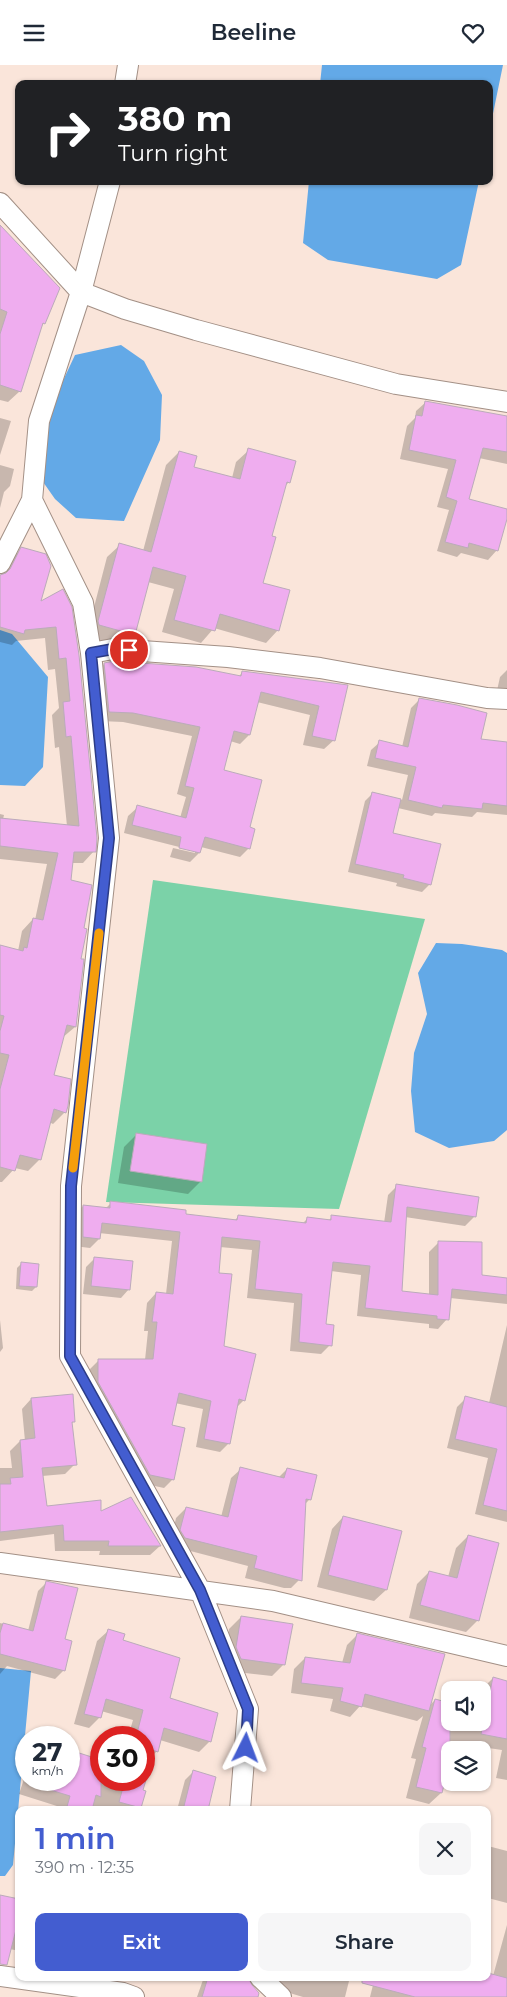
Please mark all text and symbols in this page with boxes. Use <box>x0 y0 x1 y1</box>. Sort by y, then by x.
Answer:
icon: menu <box>20 19 48 47</box>
text: Beeline <box>211 19 296 46</box>
icon: heart <box>459 19 487 47</box>
text: 380 m <box>118 97 232 140</box>
icon: right <box>35 100 100 165</box>
text: Turn right <box>118 140 228 167</box>
pin <box>108 629 150 671</box>
icon: arrive <box>115 636 143 664</box>
map controls <box>441 1681 491 1791</box>
button: sound <box>441 1681 491 1731</box>
position arrow <box>219 1721 271 1773</box>
speed limit sign: 30 <box>90 1726 155 1791</box>
text: 27 <box>32 1737 63 1767</box>
button: layers <box>441 1741 491 1791</box>
text: km/h <box>31 1763 64 1778</box>
text: 1 min <box>35 1820 116 1857</box>
button: close <box>419 1823 471 1875</box>
text: 390 m · 12:35 <box>35 1858 134 1877</box>
button: Exit <box>35 1913 248 1971</box>
button: Share <box>258 1913 471 1971</box>

